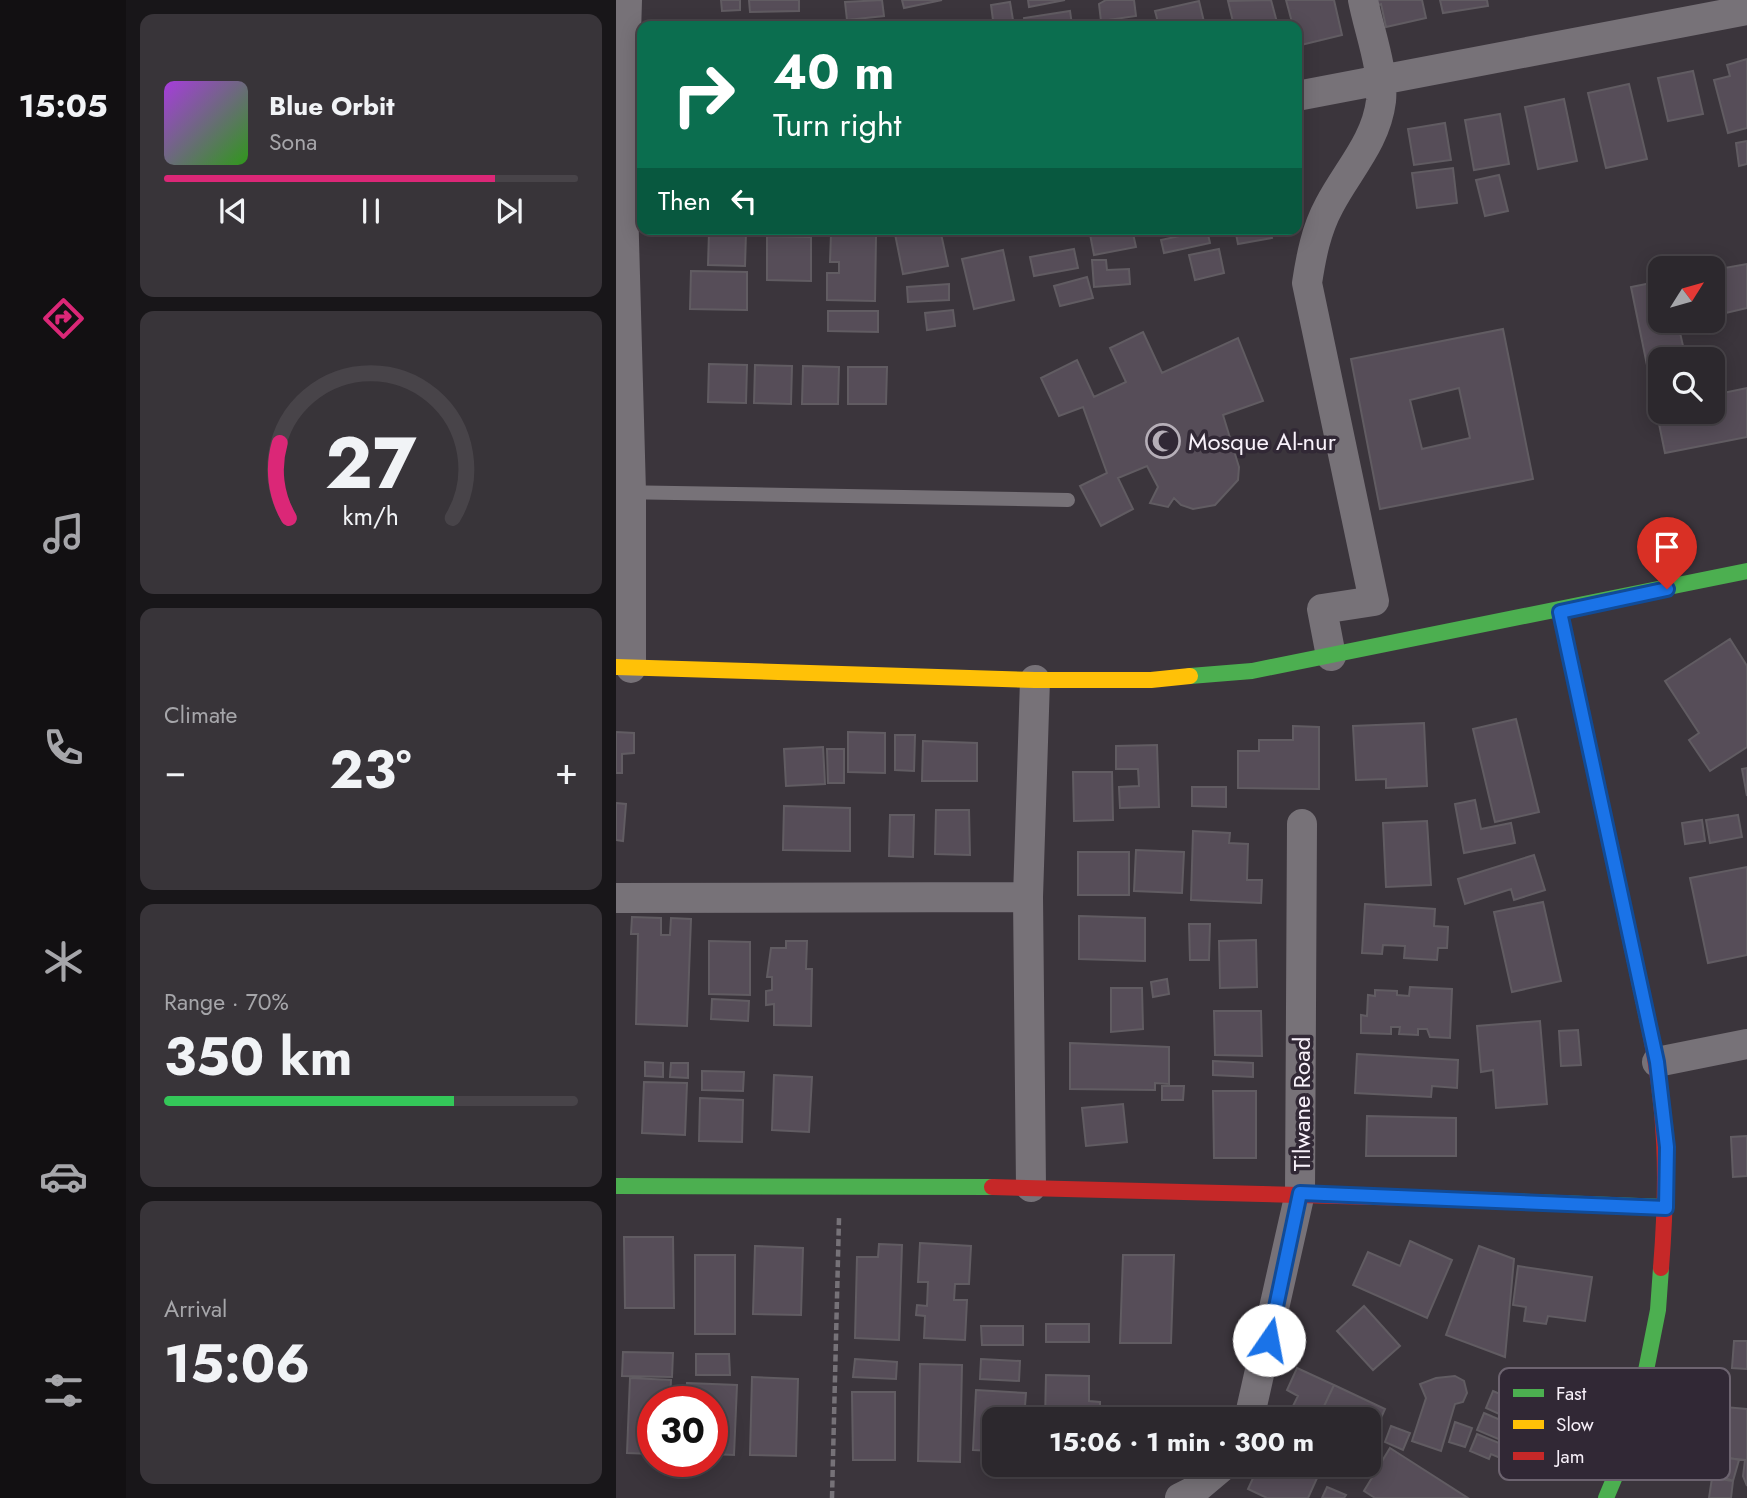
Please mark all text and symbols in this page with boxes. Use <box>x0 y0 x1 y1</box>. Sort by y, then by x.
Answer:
text: 40 m <box>773 37 895 107</box>
icon: right <box>658 49 749 140</box>
text: 15:05 <box>18 83 108 129</box>
text: Blue Orbit <box>269 87 394 125</box>
text: Turn right <box>773 102 902 148</box>
text: Sona <box>269 125 317 159</box>
text: Then <box>658 182 711 220</box>
icon: left <box>725 182 763 220</box>
icon: previous <box>214 192 252 230</box>
icon: pause <box>352 192 390 230</box>
icon: next <box>490 192 528 230</box>
north arrow <box>1648 256 1726 332</box>
map controls <box>1648 256 1725 424</box>
icon: directions <box>39 294 88 343</box>
button: search <box>1648 347 1725 424</box>
text: 27 <box>325 411 417 516</box>
mosque icon: Mosque Al-nur <box>1144 422 1182 460</box>
place label: Mosque Al-nur <box>1188 424 1337 459</box>
text: km/h <box>343 498 399 534</box>
icon: music <box>39 509 88 558</box>
pin <box>1637 517 1697 589</box>
icon: arrive <box>1648 528 1686 566</box>
text: Climate <box>164 698 237 732</box>
icon: phone <box>39 723 88 772</box>
text: 23° <box>330 732 411 808</box>
text: − <box>164 743 186 798</box>
text: + <box>555 743 578 798</box>
icon: climate <box>39 937 88 986</box>
text: Range · 70% <box>164 985 289 1019</box>
text: 350 km <box>164 1019 353 1095</box>
street label: Tilwane Road <box>1284 1037 1319 1171</box>
icon: car <box>39 1152 88 1201</box>
text: Arrival <box>164 1292 227 1326</box>
position arrow <box>1232 1303 1306 1377</box>
text: 15:06 <box>164 1326 310 1402</box>
icon: filters <box>39 1366 88 1415</box>
legend <box>1499 1368 1730 1480</box>
text: Fast <box>1556 1380 1587 1407</box>
speed limit sign: 30 <box>637 1386 728 1477</box>
text: Slow <box>1556 1411 1594 1438</box>
text: 15:06 · 1 min · 300 m <box>1049 1423 1314 1461</box>
text: Jam <box>1553 1443 1585 1470</box>

